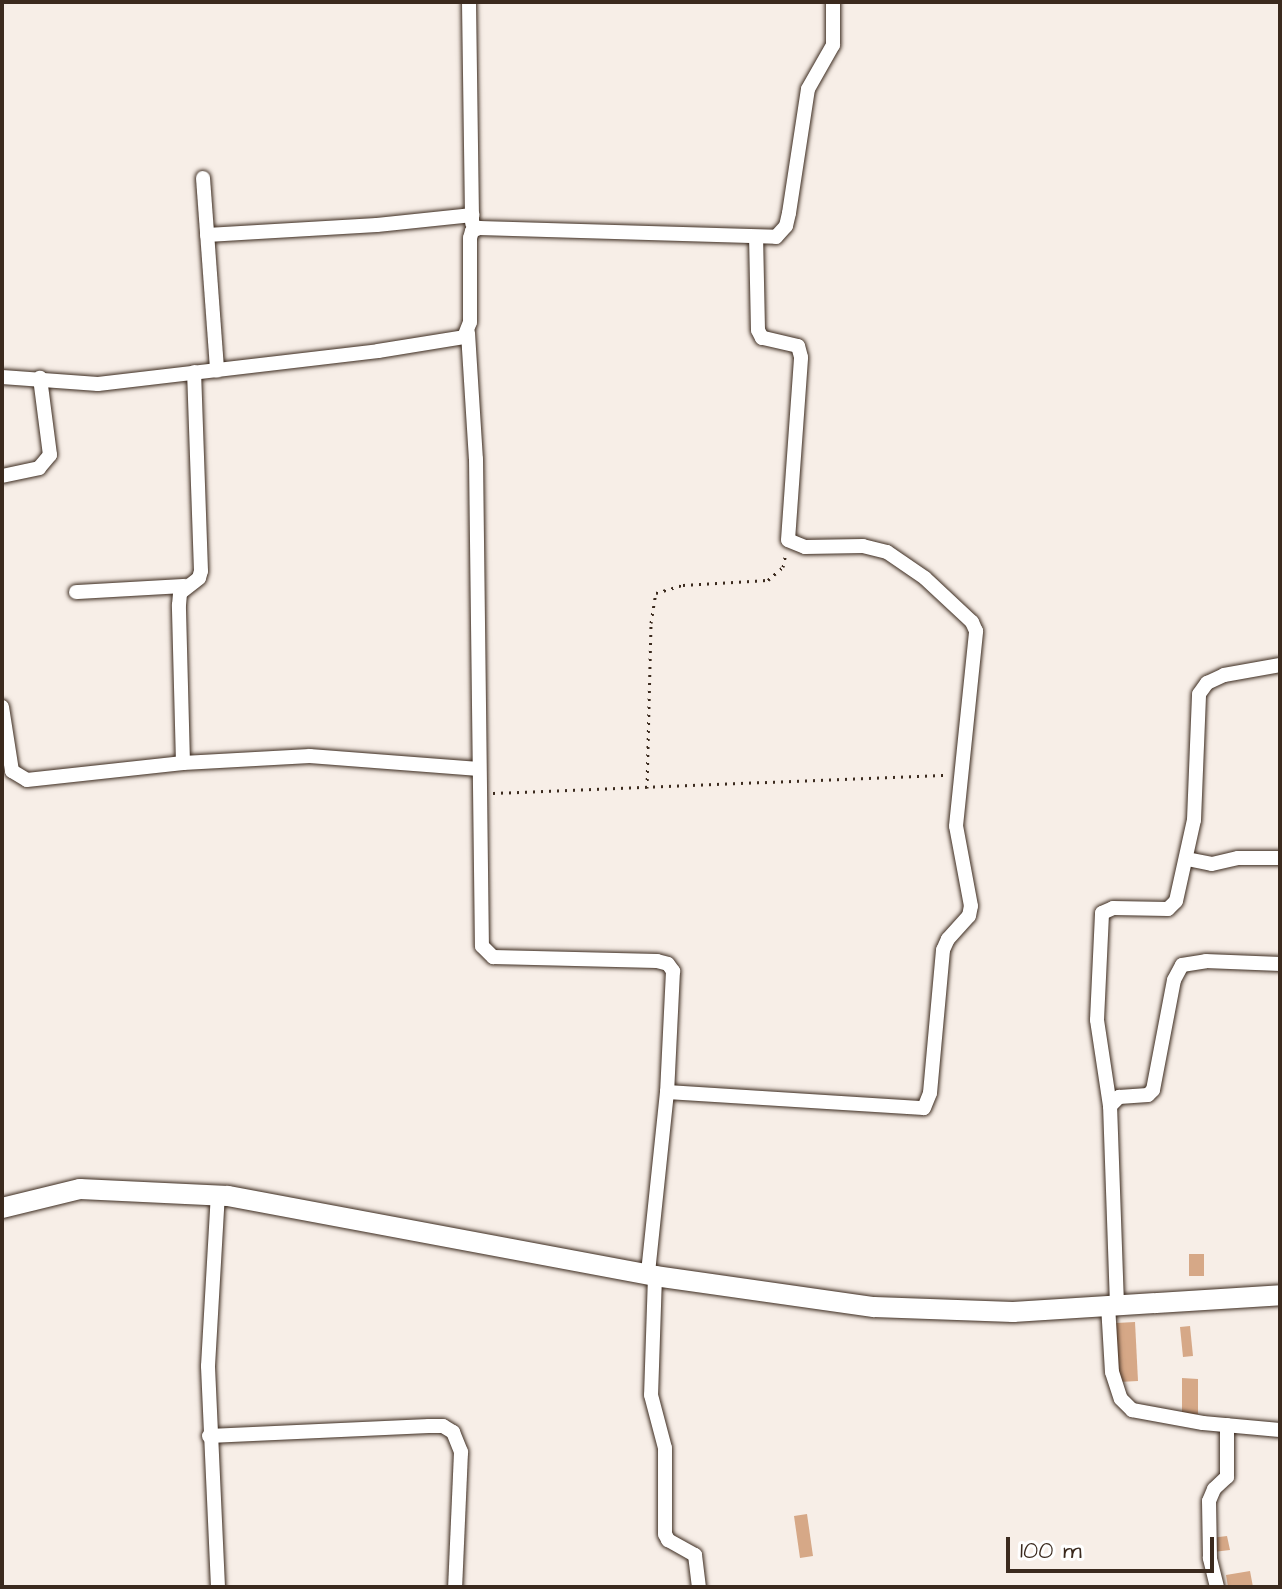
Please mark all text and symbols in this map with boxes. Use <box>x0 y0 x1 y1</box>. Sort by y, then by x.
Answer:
scale bar <box>1010 1521 1218 1571</box>
text: 100 m <box>1020 1534 1082 1568</box>

